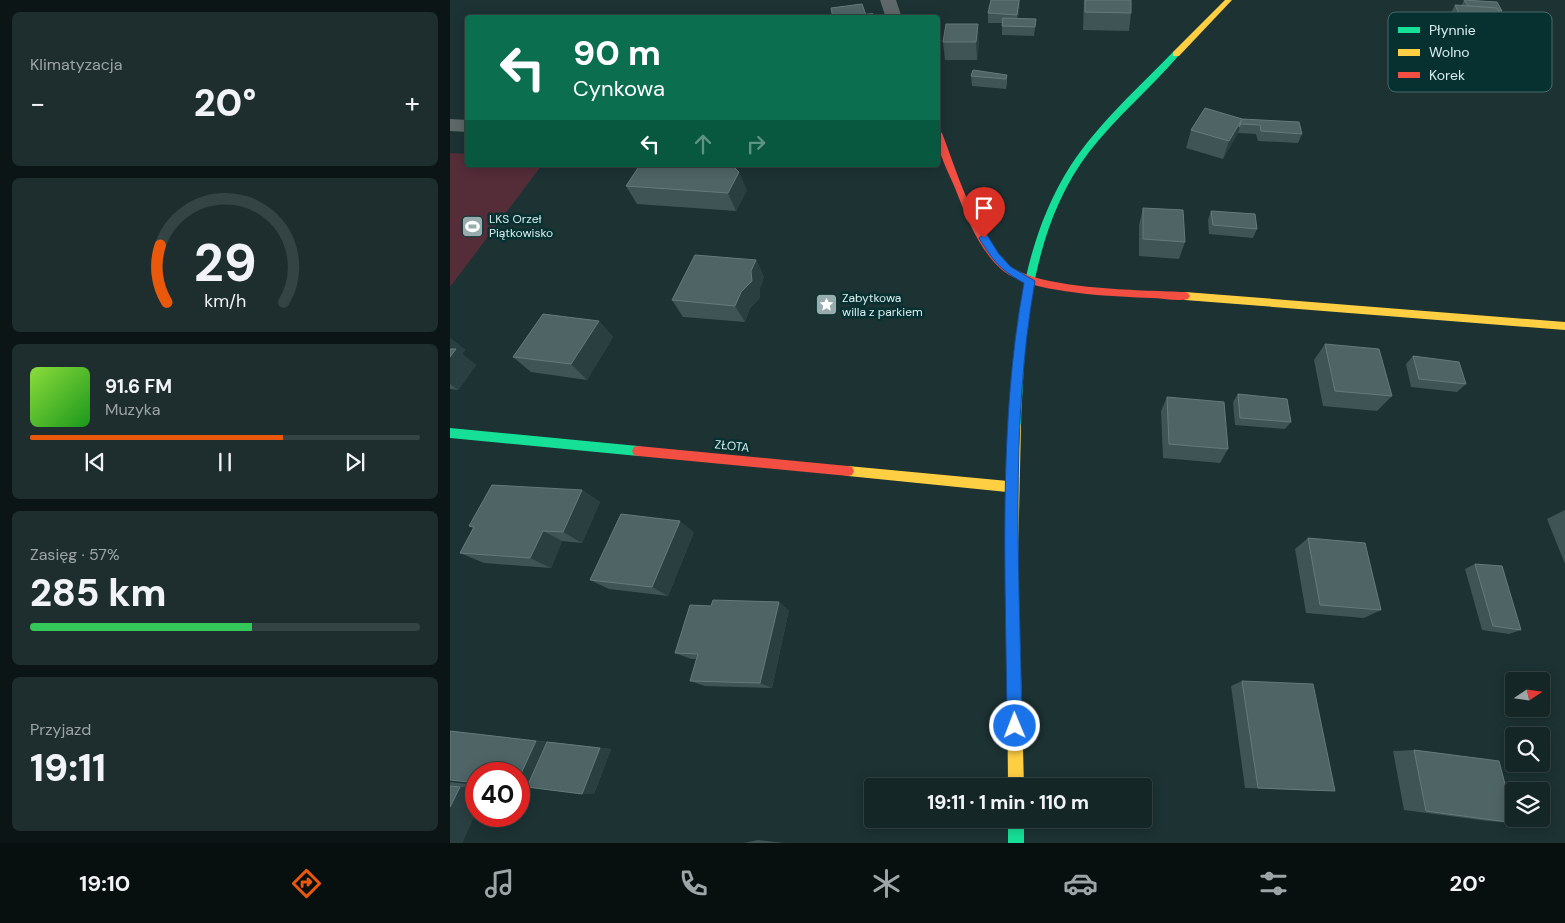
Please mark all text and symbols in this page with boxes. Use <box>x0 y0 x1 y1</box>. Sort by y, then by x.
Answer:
legend <box>1388 12 1552 92</box>
text: Płynnie <box>1429 21 1476 39</box>
text: 90 m <box>573 30 661 76</box>
icon: left <box>490 35 555 100</box>
text: Wolno <box>1429 43 1470 61</box>
text: Klimatyzacja <box>30 54 122 75</box>
text: Korek <box>1429 66 1465 84</box>
text: Cynkowa <box>573 74 665 103</box>
text: 20° <box>194 78 256 128</box>
text: − <box>30 85 45 122</box>
text: + <box>405 85 420 122</box>
icon: left <box>636 130 664 158</box>
icon: ahead <box>689 130 717 158</box>
icon: right <box>742 130 770 158</box>
pin <box>963 187 1005 238</box>
icon: arrive <box>970 194 998 222</box>
place label: LKS Orzeł Piątkowisko <box>489 211 553 241</box>
sports icon: LKS Orzeł Piątkowisko <box>461 214 485 238</box>
text: 29 <box>194 229 256 297</box>
text: km/h <box>204 289 246 313</box>
place label: Zabytkowa willa z parkiem <box>842 290 923 320</box>
place icon: Zabytkowa willa z parkiem <box>814 293 838 317</box>
text: 91.6 FM <box>105 374 172 399</box>
text: Muzyka <box>105 399 161 420</box>
street label: ZŁOTA <box>714 436 750 456</box>
icon: previous <box>81 448 109 476</box>
icon: pause <box>211 448 239 476</box>
icon: next <box>341 448 369 476</box>
text: Zasięg · 57% <box>30 544 120 565</box>
text: 285 km <box>30 568 167 618</box>
north arrow <box>1505 672 1550 718</box>
map controls <box>1505 672 1550 827</box>
position arrow <box>988 699 1040 751</box>
text: Przyjazd <box>30 719 91 740</box>
button: search <box>1505 727 1550 772</box>
text: 19:11 <box>30 743 106 793</box>
speed limit sign: 40 <box>465 762 530 827</box>
button: layers <box>1505 782 1550 827</box>
text: 19:11 · 1 min · 110 m <box>927 790 1089 815</box>
icon: directions <box>289 866 324 901</box>
icon: music <box>482 866 517 901</box>
icon: phone <box>676 866 711 901</box>
icon: climate <box>869 866 904 901</box>
icon: car <box>1063 866 1098 901</box>
icon: filters <box>1256 866 1291 901</box>
text: 19:10 <box>79 869 130 898</box>
text: 20° <box>1450 869 1486 898</box>

